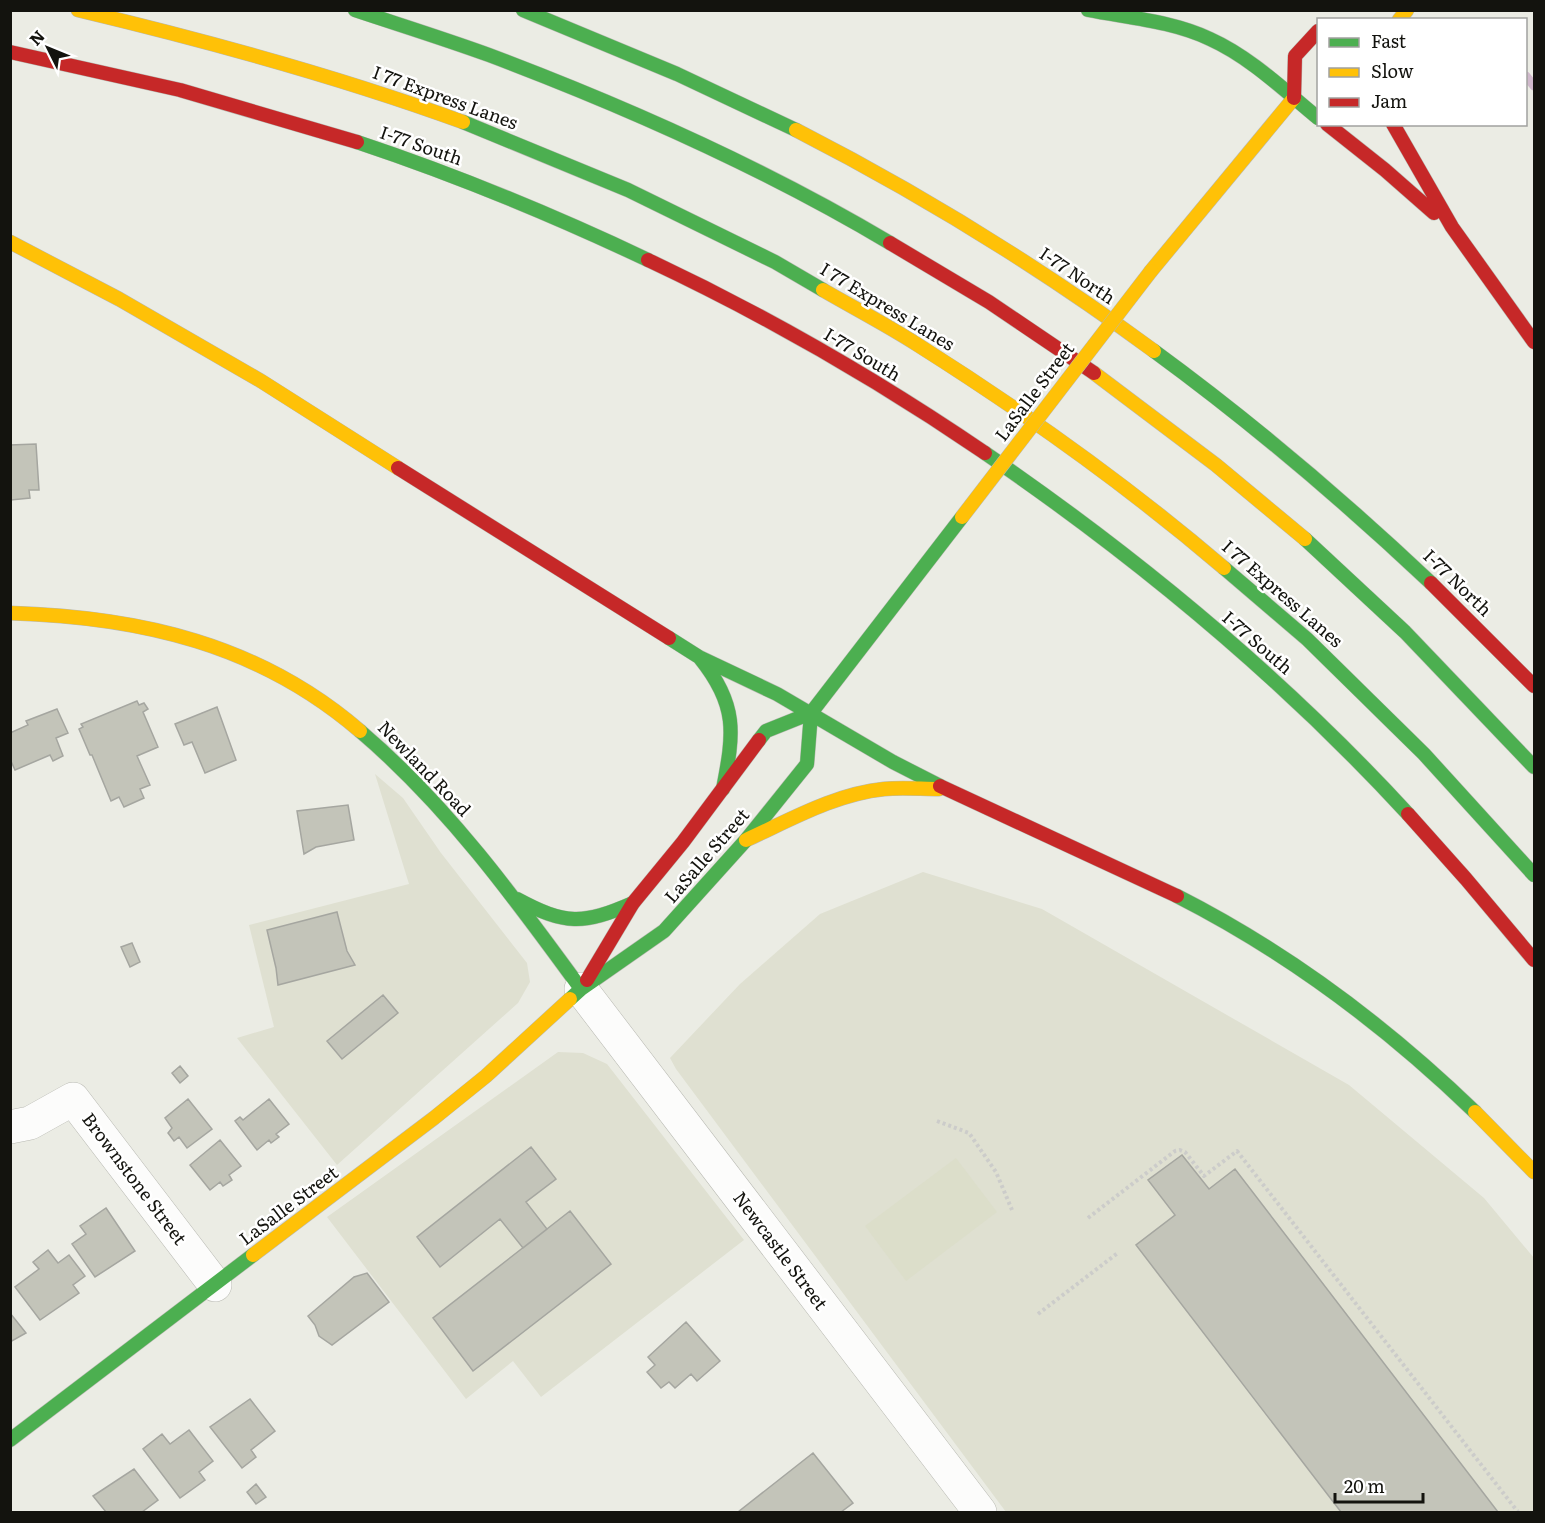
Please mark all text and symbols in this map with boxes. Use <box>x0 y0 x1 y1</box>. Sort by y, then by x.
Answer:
north arrow <box>18 18 78 78</box>
legend <box>1317 18 1527 126</box>
text: N <box>23 24 50 50</box>
text: Fast <box>1371 27 1407 54</box>
text: Slow <box>1371 57 1414 84</box>
street label: I 77 Express Lanes <box>369 58 522 135</box>
text: Jam <box>1371 87 1407 114</box>
street label: I-77 South <box>377 118 467 171</box>
street label: I-77 North <box>1034 239 1121 310</box>
street label: I 77 Express Lanes <box>815 255 960 357</box>
street label: I-77 South <box>819 320 907 387</box>
street label: LaSalle Street <box>988 335 1080 446</box>
street label: I 77 Express Lanes <box>1217 533 1349 653</box>
street label: I-77 North <box>1417 542 1499 622</box>
street label: I-77 South <box>1217 604 1299 680</box>
street label: Newland Road <box>372 714 478 822</box>
street label: LaSalle Street <box>657 801 755 908</box>
street label: Brownstone Street <box>76 1106 194 1251</box>
street label: LaSalle Street <box>233 1158 344 1251</box>
street label: Newcastle Street <box>728 1185 835 1316</box>
scale bar <box>1335 1466 1424 1504</box>
text: 20 m <box>1344 1472 1385 1499</box>

